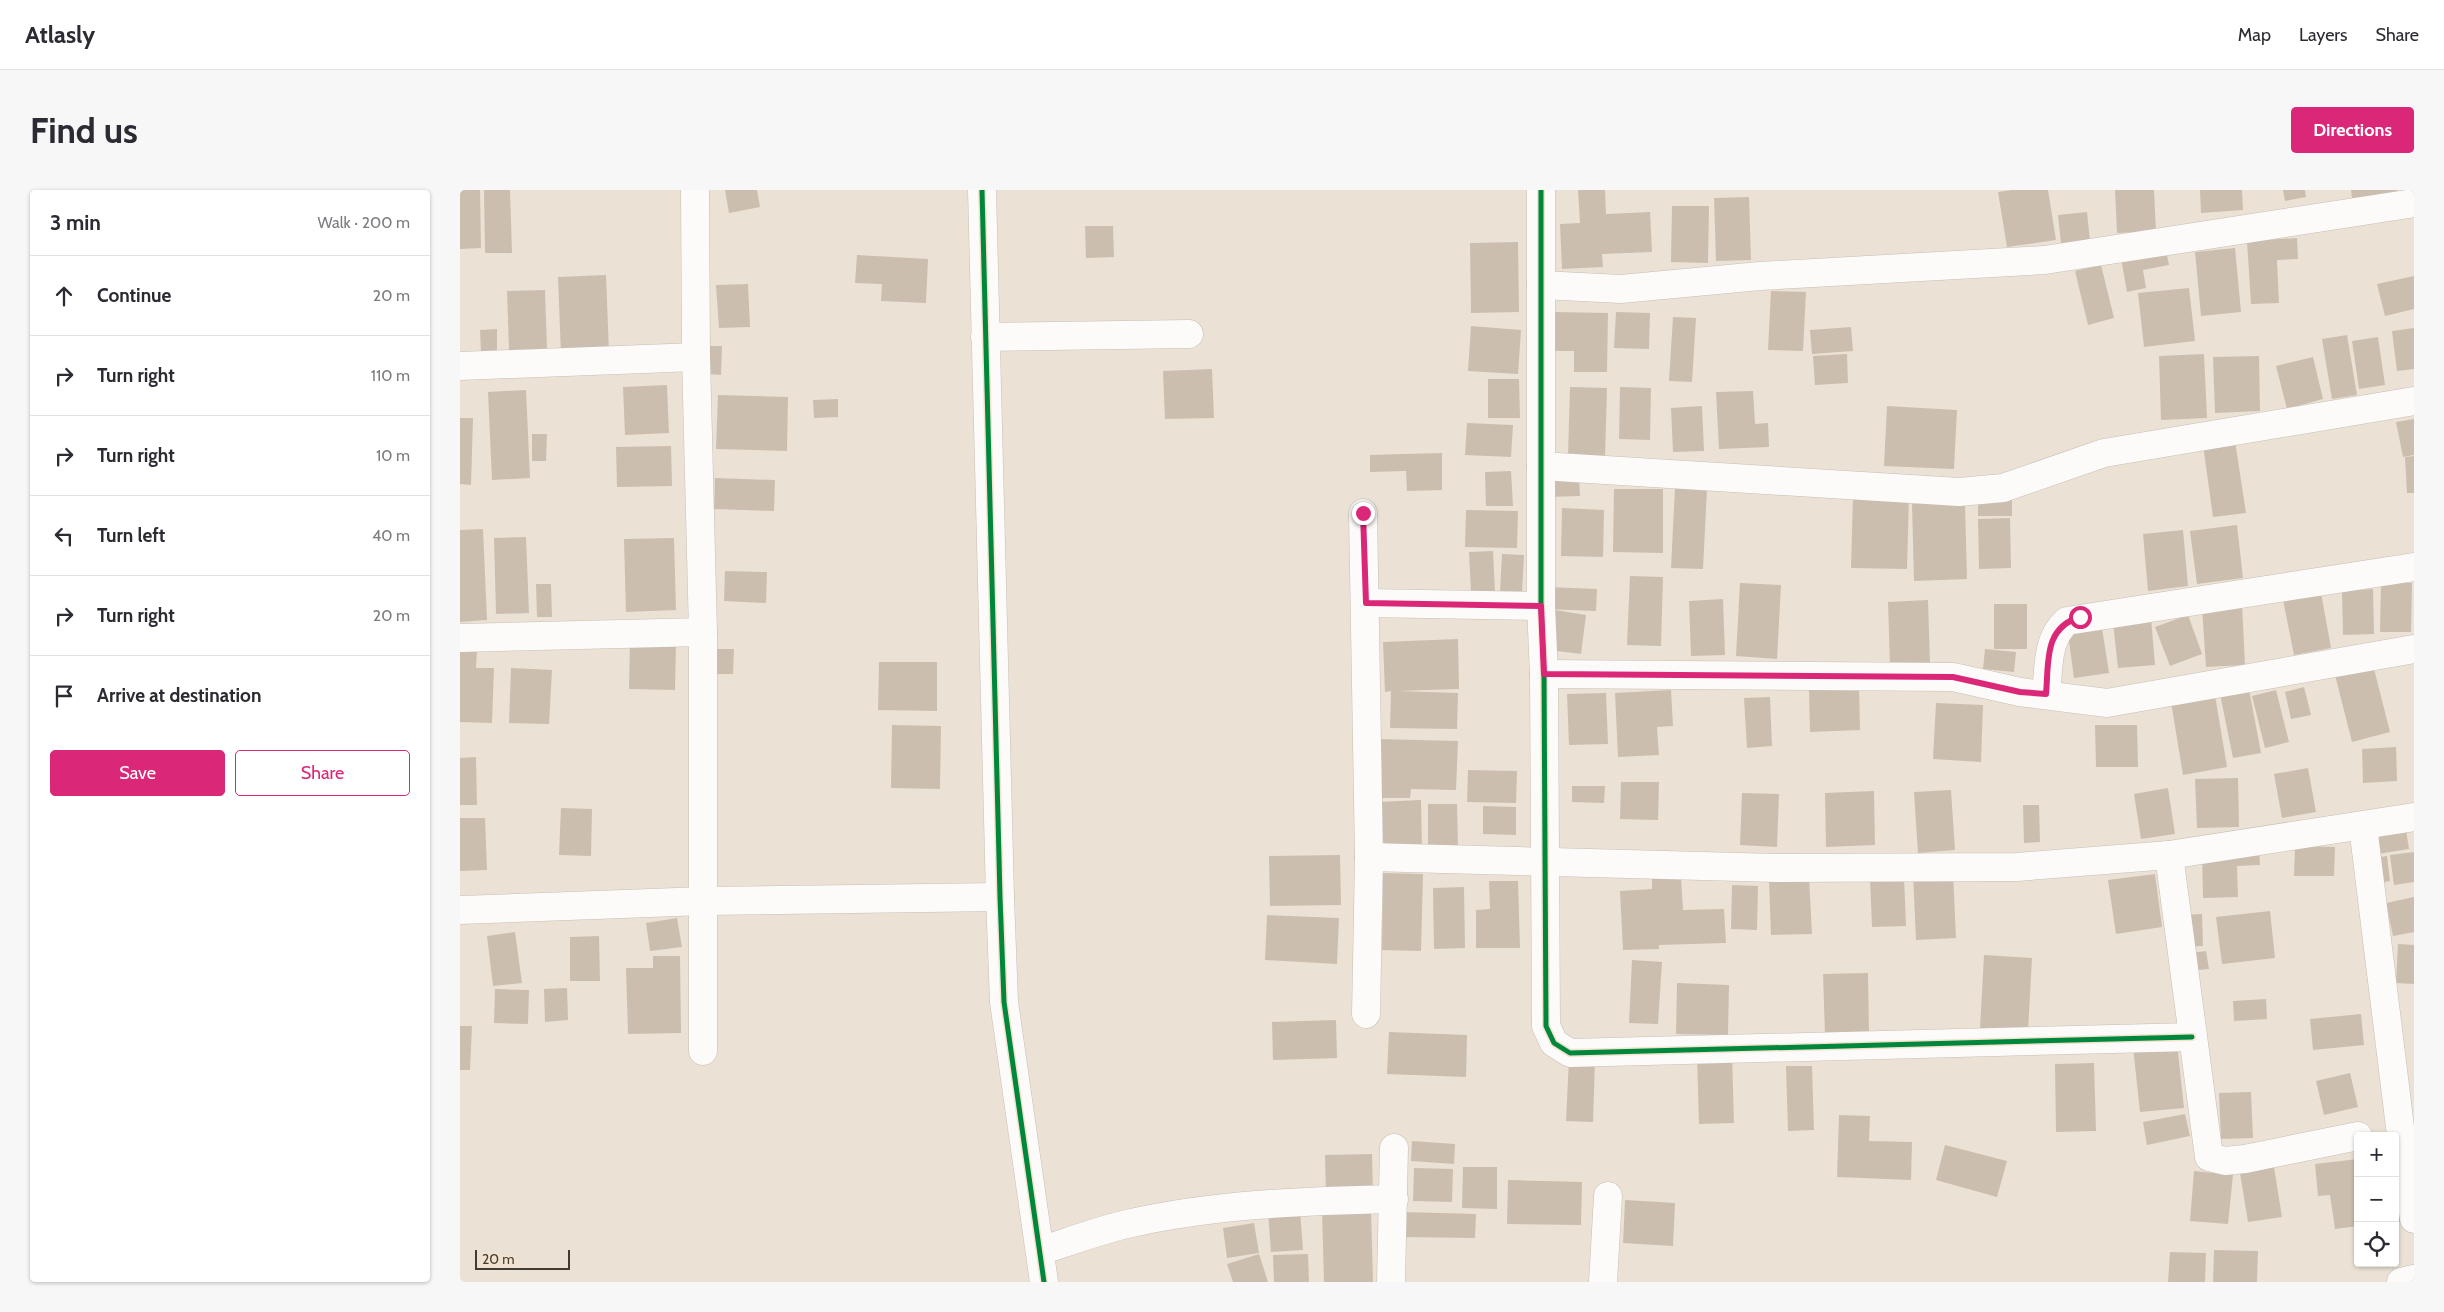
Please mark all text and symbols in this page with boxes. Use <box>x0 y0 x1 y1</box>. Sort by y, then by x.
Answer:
text: Atlasly <box>25 20 95 49</box>
text: Map <box>2238 24 2271 46</box>
text: Layers <box>2299 24 2348 46</box>
text: Share <box>2376 24 2419 46</box>
button: Directions <box>2291 107 2414 153</box>
text: Find us <box>30 109 138 152</box>
text: 3 min <box>50 210 101 235</box>
text: Walk · 200 m <box>318 213 410 232</box>
icon: ahead <box>50 282 78 310</box>
text: Continue <box>97 284 171 307</box>
text: 20 m <box>373 286 410 305</box>
icon: right <box>50 362 78 390</box>
text: Turn right <box>97 364 175 387</box>
text: 110 m <box>371 366 410 385</box>
icon: right <box>50 442 78 470</box>
text: Turn right <box>97 444 175 467</box>
text: 10 m <box>376 446 410 465</box>
route end <box>1352 502 1375 525</box>
icon: left <box>50 522 78 550</box>
text: Turn left <box>97 524 165 547</box>
text: 40 m <box>372 526 410 545</box>
icon: right <box>50 602 78 630</box>
text: Turn right <box>97 604 175 627</box>
text: 20 m <box>373 606 410 625</box>
route start <box>2069 606 2092 629</box>
icon: arrive <box>50 682 78 710</box>
text: Arrive at destination <box>97 684 261 707</box>
button: Save <box>50 750 225 796</box>
button: Share <box>235 750 410 796</box>
map controls <box>2354 1132 2399 1267</box>
button: + <box>2354 1132 2399 1177</box>
button: − <box>2354 1177 2399 1222</box>
button: locate <box>2354 1222 2399 1267</box>
scale bar <box>475 1247 570 1270</box>
text: 20 m <box>482 1250 515 1268</box>

